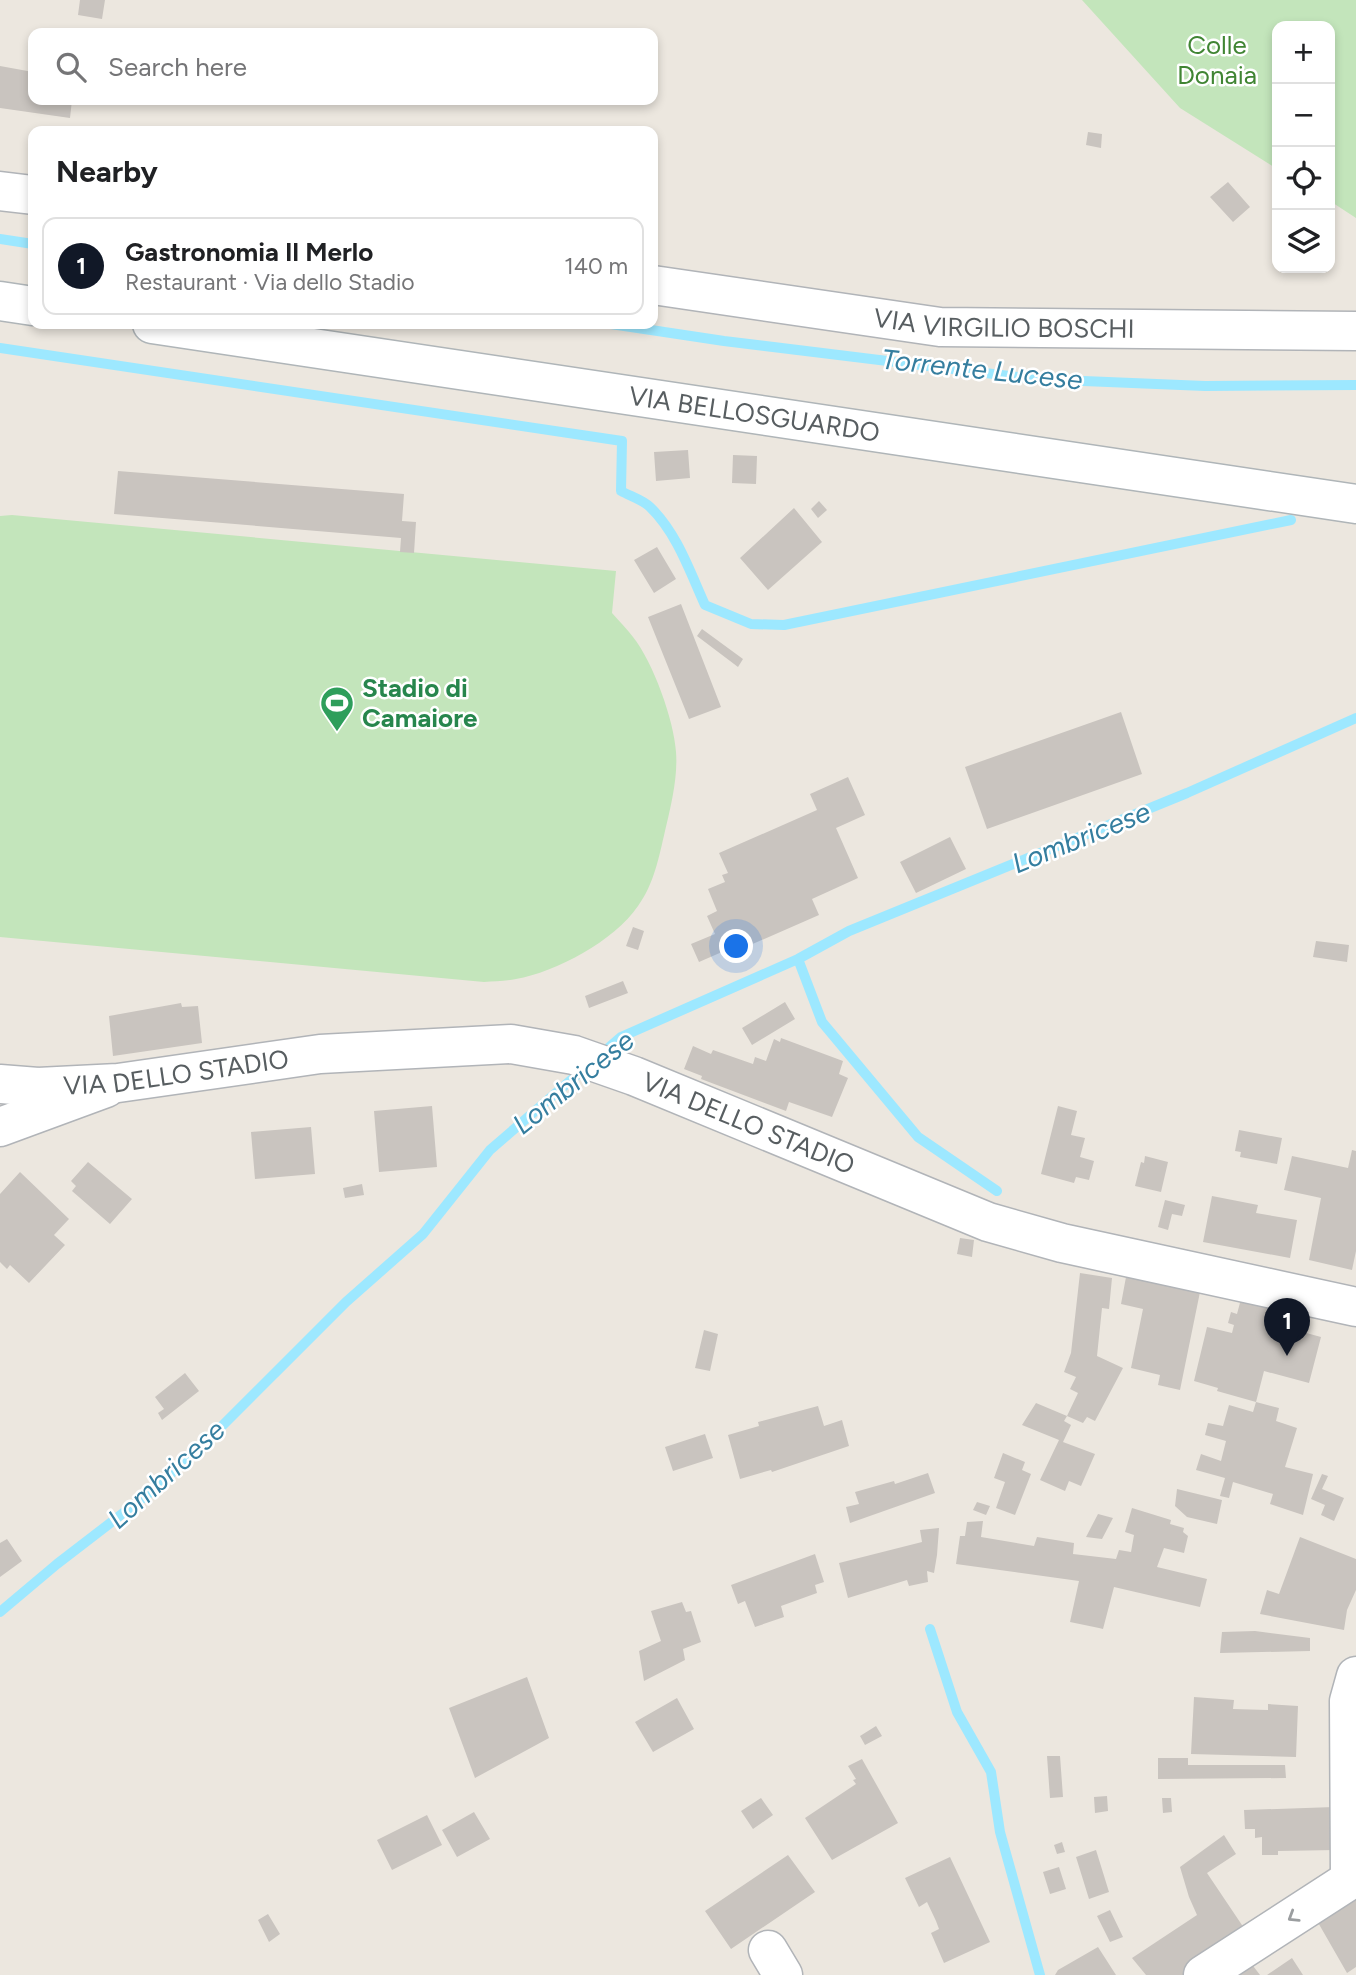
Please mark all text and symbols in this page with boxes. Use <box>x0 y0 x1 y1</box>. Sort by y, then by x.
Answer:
map controls <box>1272 21 1335 273</box>
button: + <box>1272 21 1335 84</box>
search box <box>28 28 658 105</box>
park label: Colle Donaia <box>1177 29 1257 91</box>
icon: search <box>52 48 90 86</box>
text: Search here <box>108 51 247 83</box>
button: − <box>1272 84 1335 147</box>
button: locate <box>1272 147 1335 210</box>
text: Nearby <box>56 153 158 190</box>
button: layers <box>1272 210 1335 273</box>
text: Gastronomia Il Merlo <box>125 236 373 268</box>
text: 1 <box>76 252 86 280</box>
text: 140 m <box>564 252 628 280</box>
text: Restaurant · Via dello Stadio <box>125 268 415 296</box>
street label: VIA VIRGILIO BOSCHI <box>872 301 1135 345</box>
water label: Torrente Lucese <box>880 342 1084 396</box>
street label: VIA BELLOSGUARDO <box>627 379 882 449</box>
place label: Stadio di Camaiore <box>362 672 477 734</box>
sports icon: Stadio di Camaiore <box>318 684 356 733</box>
water label: Lombricese <box>1007 794 1155 880</box>
your location <box>719 929 753 963</box>
water label: Lombricese <box>506 1023 640 1141</box>
street label: VIA DELLO STADIO <box>63 1043 291 1102</box>
street label: VIA DELLO STADIO <box>638 1065 860 1181</box>
pin: 1 <box>1264 1298 1310 1356</box>
water label: Lombricese <box>100 1412 232 1536</box>
one-way arrow <box>1287 1908 1300 1921</box>

